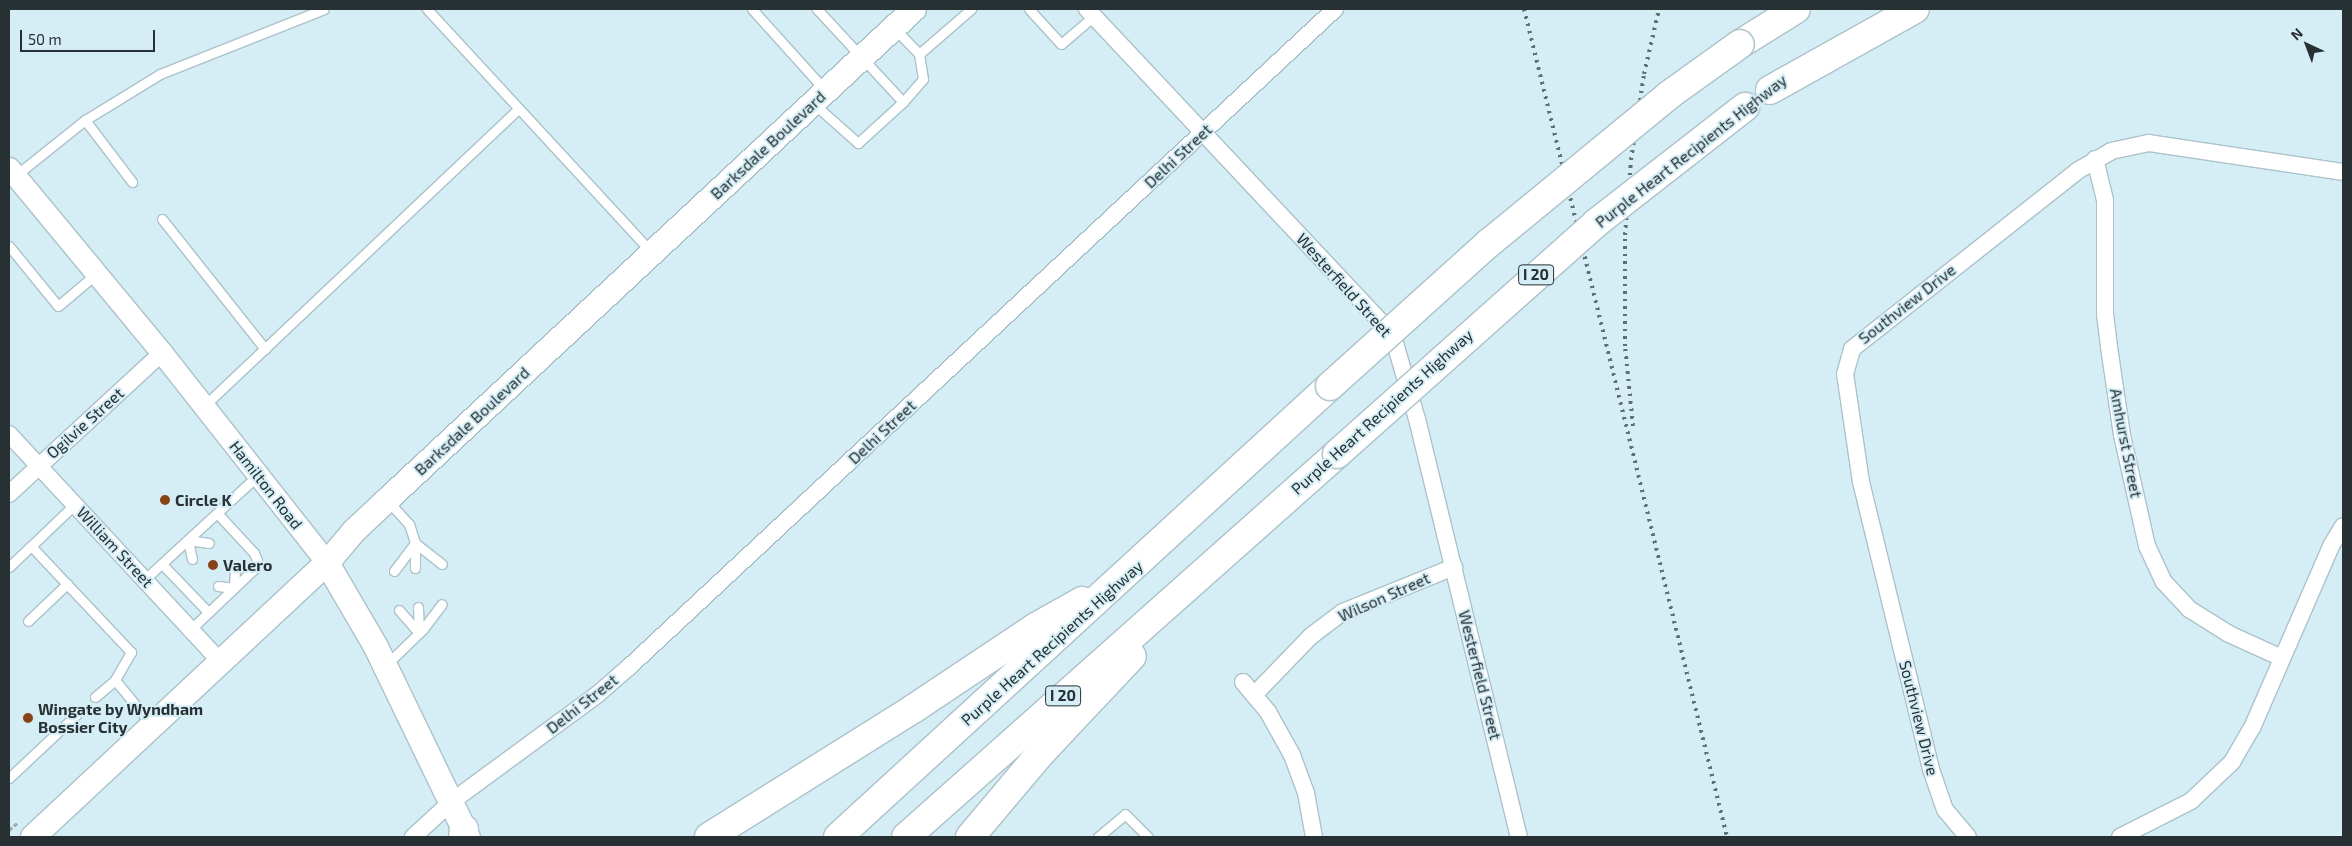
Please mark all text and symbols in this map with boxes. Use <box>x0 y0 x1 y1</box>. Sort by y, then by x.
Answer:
scale bar <box>22 20 158 52</box>
north arrow <box>2282 20 2332 70</box>
text: N <box>2287 24 2306 43</box>
text: 50 m <box>28 30 62 48</box>
street label: Purple Heart Recipients Highway <box>1591 70 1791 232</box>
street label: Barksdale Boulevard <box>706 87 830 203</box>
street label: Delhi Street <box>1140 120 1216 192</box>
street label: Westerfield Street <box>1292 229 1396 341</box>
street label: Southview Drive <box>1854 260 1960 348</box>
road number: I 20 <box>1517 262 1555 288</box>
street label: Purple Heart Recipients Highway <box>1287 325 1477 499</box>
street label: Barksdale Boulevard <box>410 363 534 479</box>
street label: Ogilvie Street <box>43 383 127 463</box>
street label: Amhurst Street <box>2106 387 2146 499</box>
street label: Delhi Street <box>844 396 920 468</box>
street label: Hamilton Road <box>225 437 307 533</box>
place label: Circle K <box>175 490 232 510</box>
marker: Circle K <box>159 494 171 506</box>
street label: William Street <box>73 503 157 591</box>
place label: Valero <box>223 555 272 575</box>
street label: Purple Heart Recipients Highway <box>957 556 1147 730</box>
marker: Valero <box>207 559 219 571</box>
street label: Wilson Street <box>1335 568 1433 626</box>
street label: Westerfield Street <box>1455 608 1505 742</box>
street label: Southview Drive <box>1895 658 1943 778</box>
street label: Delhi Street <box>542 670 622 738</box>
road number: I 20 <box>1044 684 1082 708</box>
place label: Wingate by Wyndham Bossier City <box>38 699 204 737</box>
marker: Wingate by Wyndham Bossier City <box>22 712 34 724</box>

